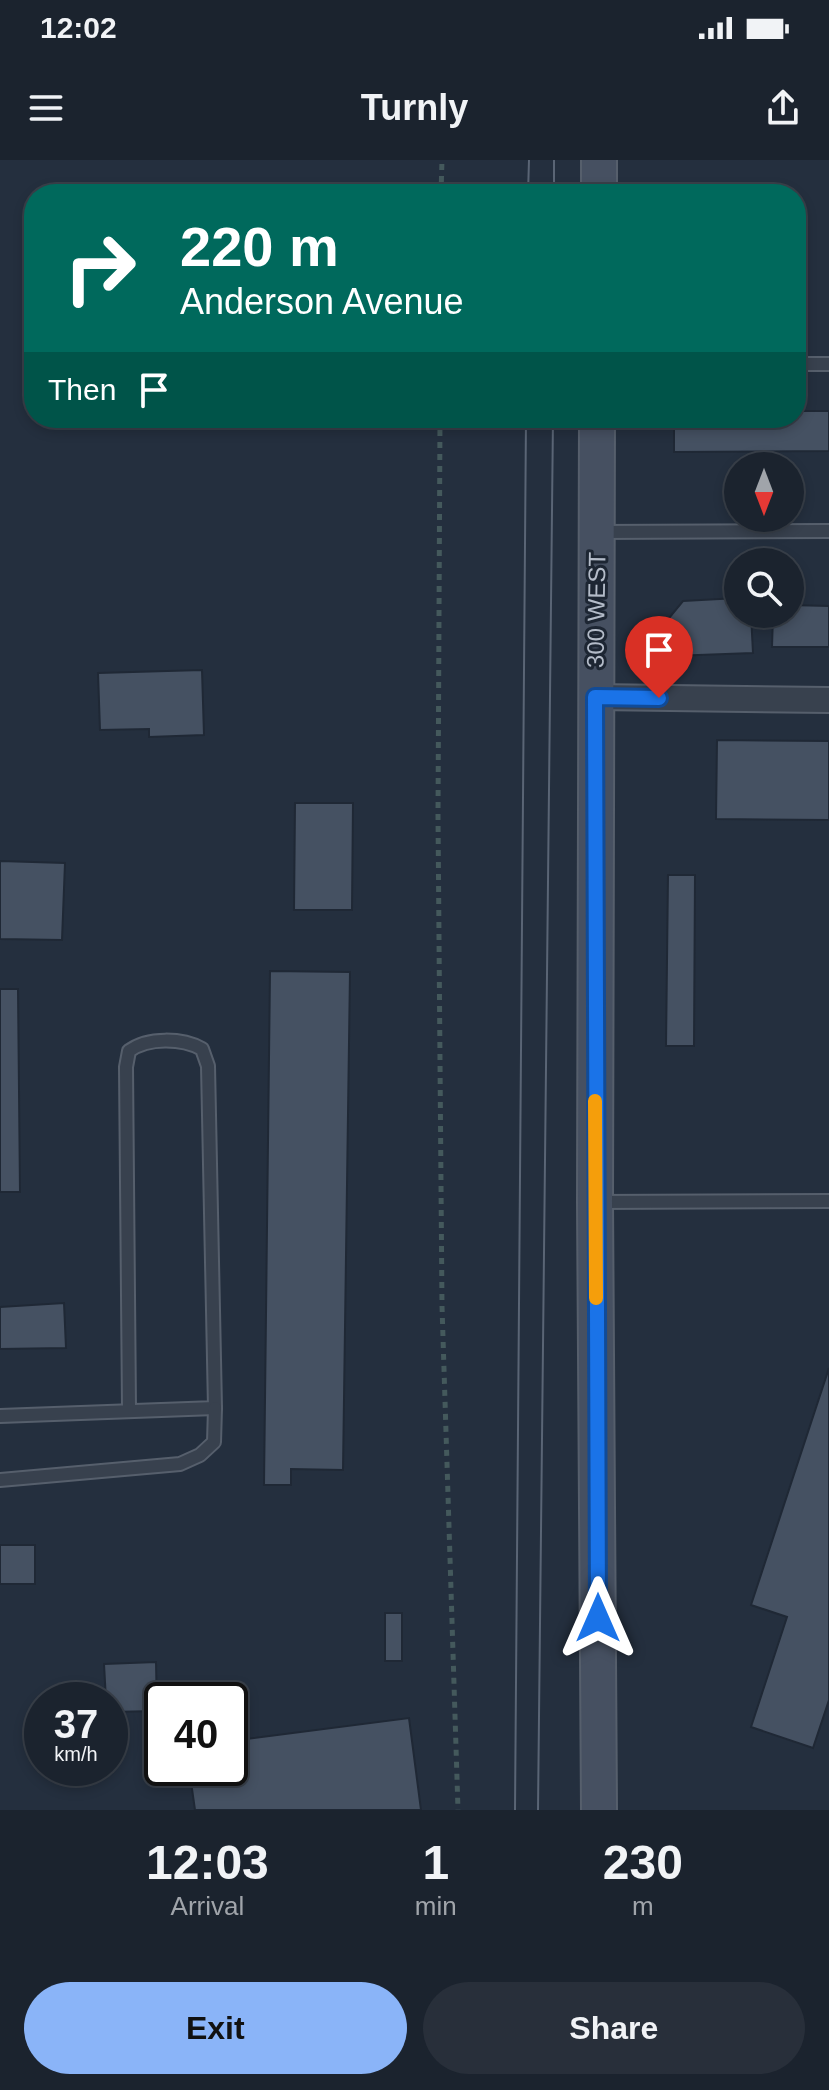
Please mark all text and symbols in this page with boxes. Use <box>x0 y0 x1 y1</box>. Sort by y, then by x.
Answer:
text: 12:02 <box>40 11 117 44</box>
icon: menu <box>24 86 68 130</box>
icon: share <box>761 86 805 130</box>
text: Turnly <box>361 87 468 128</box>
text: 220 m <box>180 215 339 278</box>
icon: right <box>48 216 152 320</box>
text: Anderson Avenue <box>180 281 464 322</box>
icon: arrive <box>132 368 176 412</box>
text: Then <box>48 373 116 406</box>
north arrow <box>724 452 804 532</box>
map controls <box>724 452 804 628</box>
button: search <box>724 548 804 628</box>
street label: 300 WEST <box>581 551 611 668</box>
pin <box>625 616 693 698</box>
icon: arrive <box>637 628 681 672</box>
position arrow <box>556 1576 640 1660</box>
speed limit sign: 40 <box>144 1682 248 1786</box>
text: 37 <box>54 1702 98 1746</box>
text: km/h <box>54 1743 98 1765</box>
text: 12:03 <box>146 1836 269 1889</box>
text: 1 <box>422 1836 449 1889</box>
text: 230 <box>603 1836 683 1889</box>
text: Arrival <box>171 1891 244 1921</box>
text: min <box>415 1891 457 1921</box>
text: m <box>632 1891 654 1921</box>
button: Exit <box>24 1982 407 2074</box>
button: Share <box>423 1982 805 2074</box>

